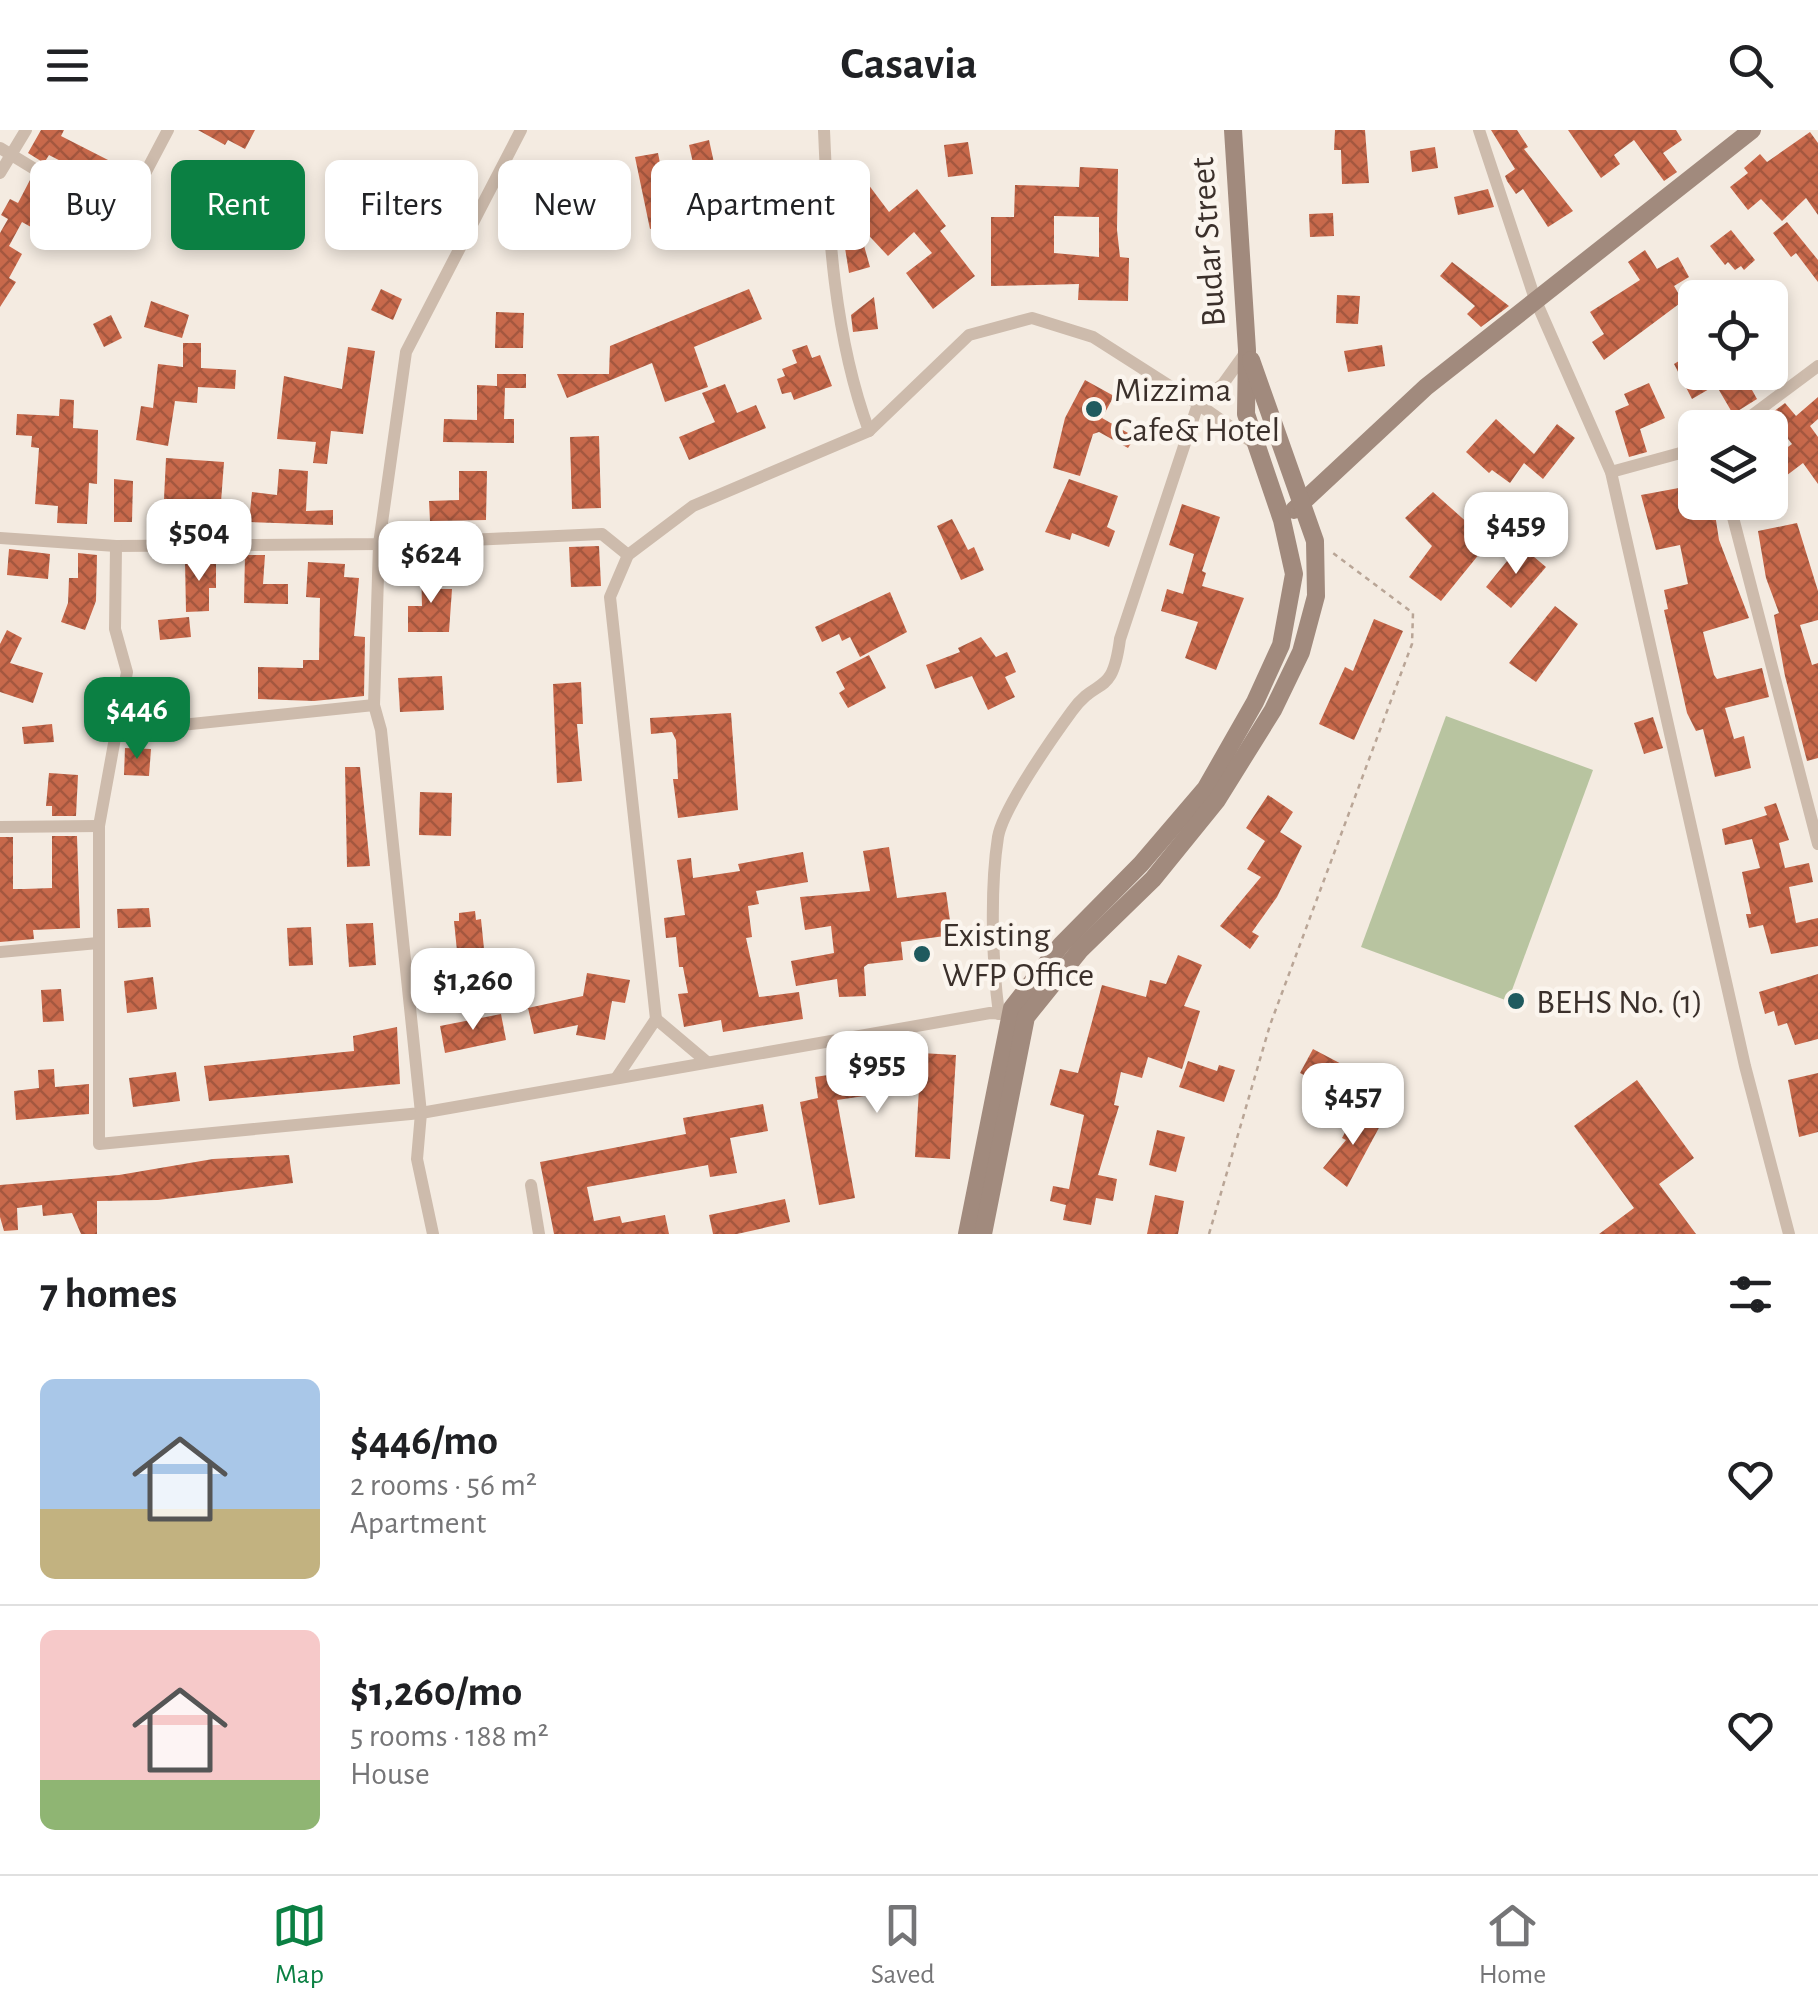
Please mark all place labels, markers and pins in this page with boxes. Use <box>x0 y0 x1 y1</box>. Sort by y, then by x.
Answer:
place label: Mizzima Cafe& Hotel <box>1114 373 1280 448</box>
marker: Mizzima Cafe& Hotel <box>1083 398 1105 420</box>
pin: $459 <box>1457 492 1575 577</box>
pin: $504 <box>140 499 258 584</box>
pin: $624 <box>372 521 490 606</box>
pin: $446 <box>78 677 196 762</box>
place label: Existing WFP Office <box>942 918 1094 993</box>
marker: Existing WFP Office <box>911 943 933 965</box>
pin: $1,260 <box>392 948 554 1033</box>
place label: BEHS No. (1) <box>1536 985 1703 1020</box>
marker: BEHS No. (1) <box>1505 990 1527 1012</box>
pin: $955 <box>818 1031 936 1116</box>
pin: $457 <box>1294 1063 1412 1148</box>

